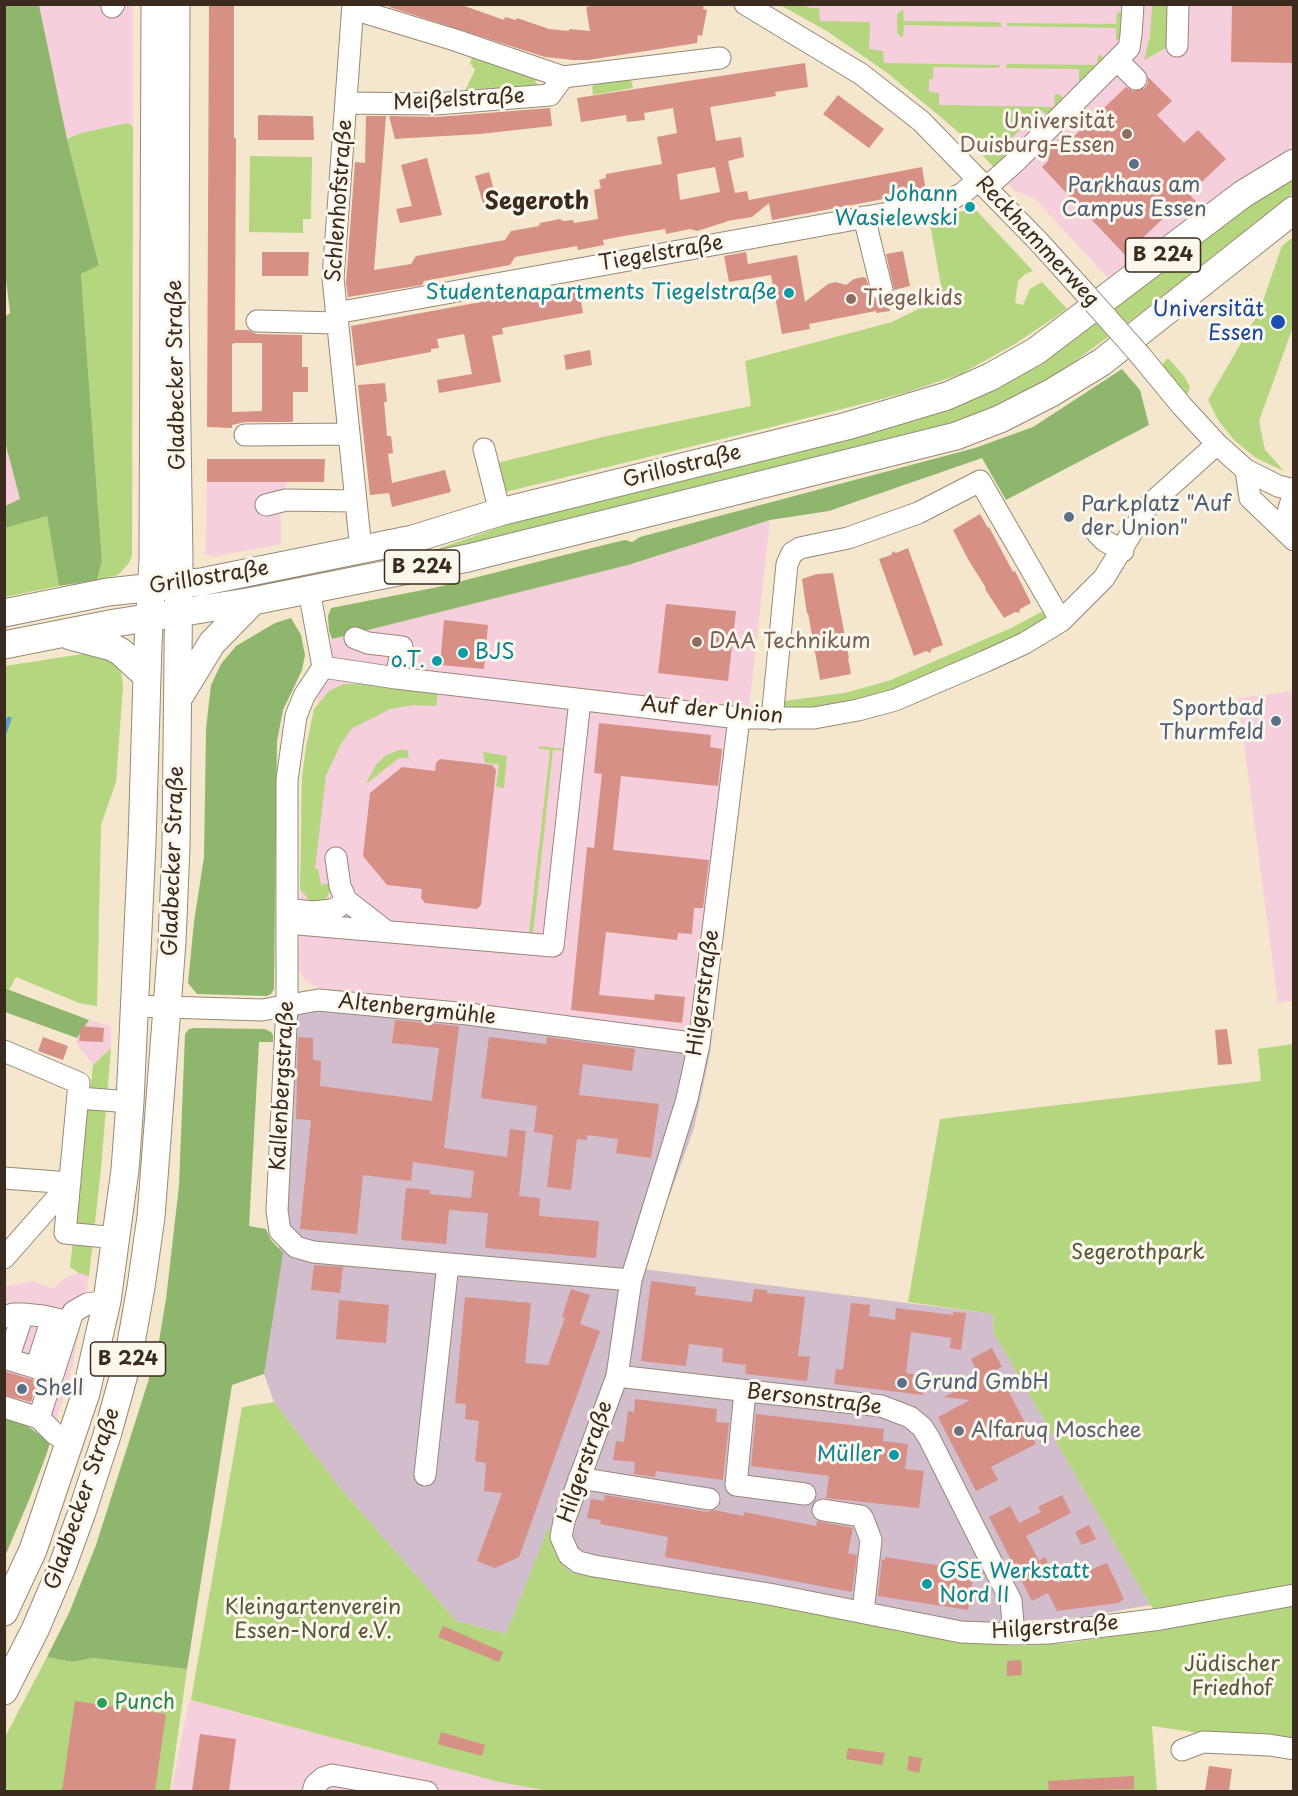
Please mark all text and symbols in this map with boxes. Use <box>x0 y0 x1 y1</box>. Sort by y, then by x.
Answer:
street label: Meißelstraße <box>393 84 525 116</box>
place label: Universität Duisburg-Essen <box>960 109 1115 159</box>
street label: Schlenhofstraße <box>322 119 358 283</box>
marker: Universität Duisburg-Essen <box>1120 127 1134 141</box>
marker: Parkhaus am Campus Essen <box>1127 157 1141 171</box>
street label: Reckhammerweg <box>970 172 1104 312</box>
place label: Parkhaus am Campus Essen <box>1061 173 1207 223</box>
place label: Johann Wasielewski <box>835 182 958 232</box>
district label: Segeroth <box>484 188 590 216</box>
marker: Johann Wasielewski <box>963 200 977 214</box>
street label: Tiegelstraße <box>597 231 725 277</box>
road number: B 224 <box>1126 238 1200 272</box>
street label: Gladbecker Straße <box>163 280 191 470</box>
place label: Studentenapartments Tiegelstraße <box>426 280 777 306</box>
marker: Studentenapartments Tiegelstraße <box>782 286 796 300</box>
place label: Tiegelkids <box>863 286 963 312</box>
marker: Tiegelkids <box>844 292 858 306</box>
place label: Universität Essen <box>1153 297 1264 347</box>
marker: Universität Essen <box>1269 313 1287 331</box>
street label: Grillostraße <box>620 440 744 494</box>
place label: Parkplatz "Auf der Union" <box>1081 492 1231 542</box>
marker: Parkplatz "Auf der Union" <box>1062 510 1076 524</box>
road number: B 224 <box>384 550 460 584</box>
street label: Grillostraße <box>147 556 271 600</box>
place label: DAA Technikum <box>709 629 871 655</box>
marker: DAA Technikum <box>690 635 704 649</box>
place label: BJS <box>475 640 515 666</box>
marker: BJS <box>456 646 470 660</box>
place label: o.T. <box>391 648 425 674</box>
marker: o.T. <box>430 654 444 668</box>
street label: Auf der Union <box>640 692 784 730</box>
place label: Sportbad Thurmfeld <box>1159 696 1264 746</box>
marker: Sportbad Thurmfeld <box>1269 714 1283 728</box>
street label: Gladbecker Straße <box>158 765 190 957</box>
street label: Hilgerstraße <box>683 928 725 1058</box>
street label: Altenbergmühle <box>337 989 497 1031</box>
street label: Kallenbergstraße <box>266 1000 300 1172</box>
park label: Segerothpark <box>1071 1240 1205 1266</box>
road number: B 224 <box>90 1342 166 1376</box>
place label: Grund GmbH <box>914 1370 1049 1396</box>
place label: Shell <box>34 1376 83 1402</box>
marker: Grund GmbH <box>895 1376 909 1390</box>
street label: Bersonstraße <box>745 1379 883 1421</box>
marker: Shell <box>15 1382 29 1396</box>
street label: Hilgerstraße <box>553 1398 619 1526</box>
street label: Gladbecker Straße <box>40 1405 126 1593</box>
place label: Alfaruq Moschee <box>971 1418 1142 1444</box>
marker: Alfaruq Moschee <box>952 1424 966 1438</box>
place label: Müller <box>817 1442 882 1468</box>
marker: Müller <box>887 1448 901 1462</box>
place label: GSE Werkstatt Nord II <box>939 1559 1090 1609</box>
marker: GSE Werkstatt Nord II <box>920 1577 934 1591</box>
park label: Kleingartenverein Essen-Nord e.V. <box>225 1595 401 1645</box>
street label: Hilgerstraße <box>991 1611 1119 1645</box>
park label: Jüdischer Friedhof <box>1184 1652 1280 1702</box>
place label: Punch <box>114 1690 175 1716</box>
marker: Punch <box>95 1696 109 1710</box>

